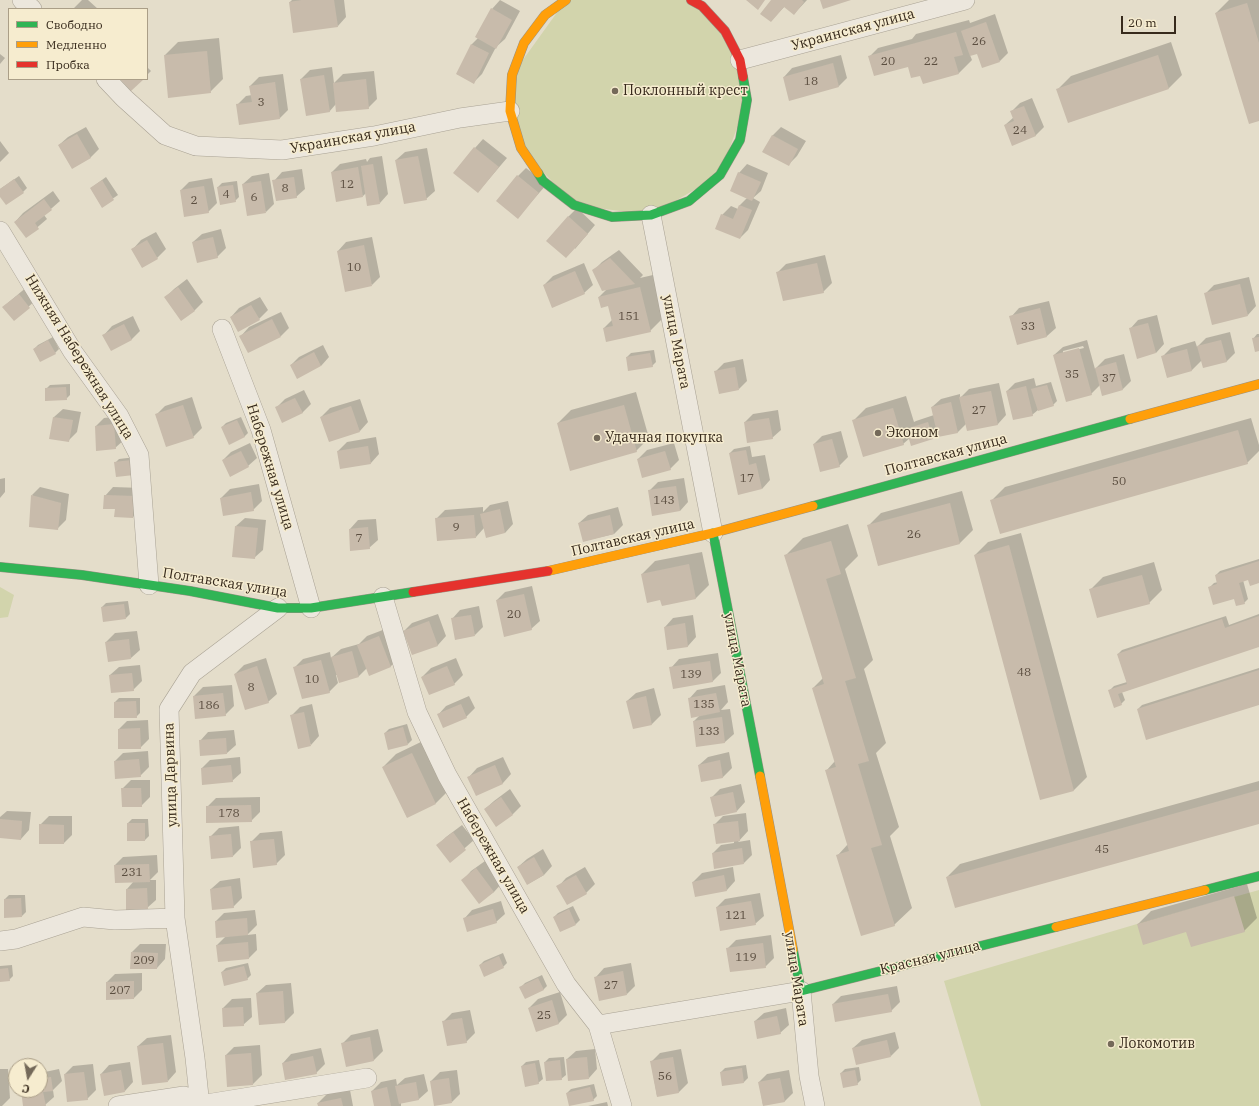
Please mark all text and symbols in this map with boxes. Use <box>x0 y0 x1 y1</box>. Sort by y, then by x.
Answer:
street label: Украинская улица <box>789 5 917 55</box>
legend <box>8 8 148 80</box>
scale bar <box>1123 8 1178 34</box>
text: 20 m <box>1128 15 1157 30</box>
text: Свободно <box>46 17 103 32</box>
house number: 26 <box>972 35 986 49</box>
text: Медленно <box>46 37 107 52</box>
house number: 20 <box>881 55 895 69</box>
house number: 22 <box>924 55 938 69</box>
text: Пробка <box>46 57 90 72</box>
house number: 18 <box>804 75 818 89</box>
place label: Поклонный крест <box>623 83 748 99</box>
marker: Поклонный крест <box>610 86 620 96</box>
house number: 3 <box>257 96 265 110</box>
street label: Украинская улица <box>289 119 417 157</box>
house number: 24 <box>1013 124 1027 138</box>
house number: 12 <box>340 178 354 192</box>
house number: 8 <box>281 182 289 196</box>
house number: 4 <box>222 188 230 202</box>
house number: 6 <box>250 191 258 205</box>
house number: 2 <box>190 194 198 208</box>
house number: 10 <box>347 261 361 275</box>
street label: Нижняя Набережная улица <box>21 272 137 442</box>
street label: улица Марата <box>659 293 693 391</box>
house number: 151 <box>618 310 640 324</box>
house number: 33 <box>1021 320 1035 334</box>
house number: 35 <box>1065 368 1079 382</box>
house number: 37 <box>1102 372 1116 386</box>
street label: Набережная улица <box>243 402 297 532</box>
house number: 27 <box>972 404 986 418</box>
place label: Эконом <box>886 425 939 441</box>
marker: Эконом <box>873 428 883 438</box>
place label: Удачная покупка <box>605 430 723 446</box>
street label: Полтавская улица <box>883 431 1009 479</box>
marker: Удачная покупка <box>592 433 602 443</box>
house number: 17 <box>740 472 754 486</box>
house number: 50 <box>1112 475 1126 489</box>
house number: 143 <box>653 494 675 508</box>
street label: Полтавская улица <box>570 516 696 560</box>
house number: 9 <box>452 521 460 535</box>
house number: 26 <box>907 528 921 542</box>
house number: 7 <box>355 532 363 546</box>
street label: Полтавская улица <box>161 565 289 601</box>
house number: 20 <box>507 608 521 622</box>
street label: улица Марата <box>720 611 754 709</box>
house number: 48 <box>1017 666 1031 680</box>
house number: 139 <box>680 668 702 682</box>
house number: 10 <box>305 673 319 687</box>
house number: 8 <box>247 681 255 695</box>
house number: 135 <box>693 698 715 712</box>
house number: 186 <box>198 699 220 713</box>
street label: улица Дарвина <box>161 722 181 828</box>
house number: 133 <box>698 725 720 739</box>
street label: Набережная улица <box>453 795 533 917</box>
house number: 178 <box>218 807 240 821</box>
house number: 45 <box>1095 843 1109 857</box>
house number: 231 <box>121 866 143 880</box>
house number: 121 <box>725 909 747 923</box>
street label: улица Марата <box>780 930 812 1028</box>
street label: Красная улица <box>878 937 982 979</box>
house number: 119 <box>735 951 757 965</box>
house number: 209 <box>133 954 155 968</box>
house number: 27 <box>604 979 618 993</box>
house number: 207 <box>109 984 131 998</box>
house number: 25 <box>537 1009 551 1023</box>
place label: Локомотив <box>1119 1036 1195 1052</box>
marker: Локомотив <box>1106 1039 1116 1049</box>
north arrow <box>8 1058 48 1098</box>
house number: 56 <box>658 1070 672 1084</box>
text: С <box>21 1081 31 1096</box>

